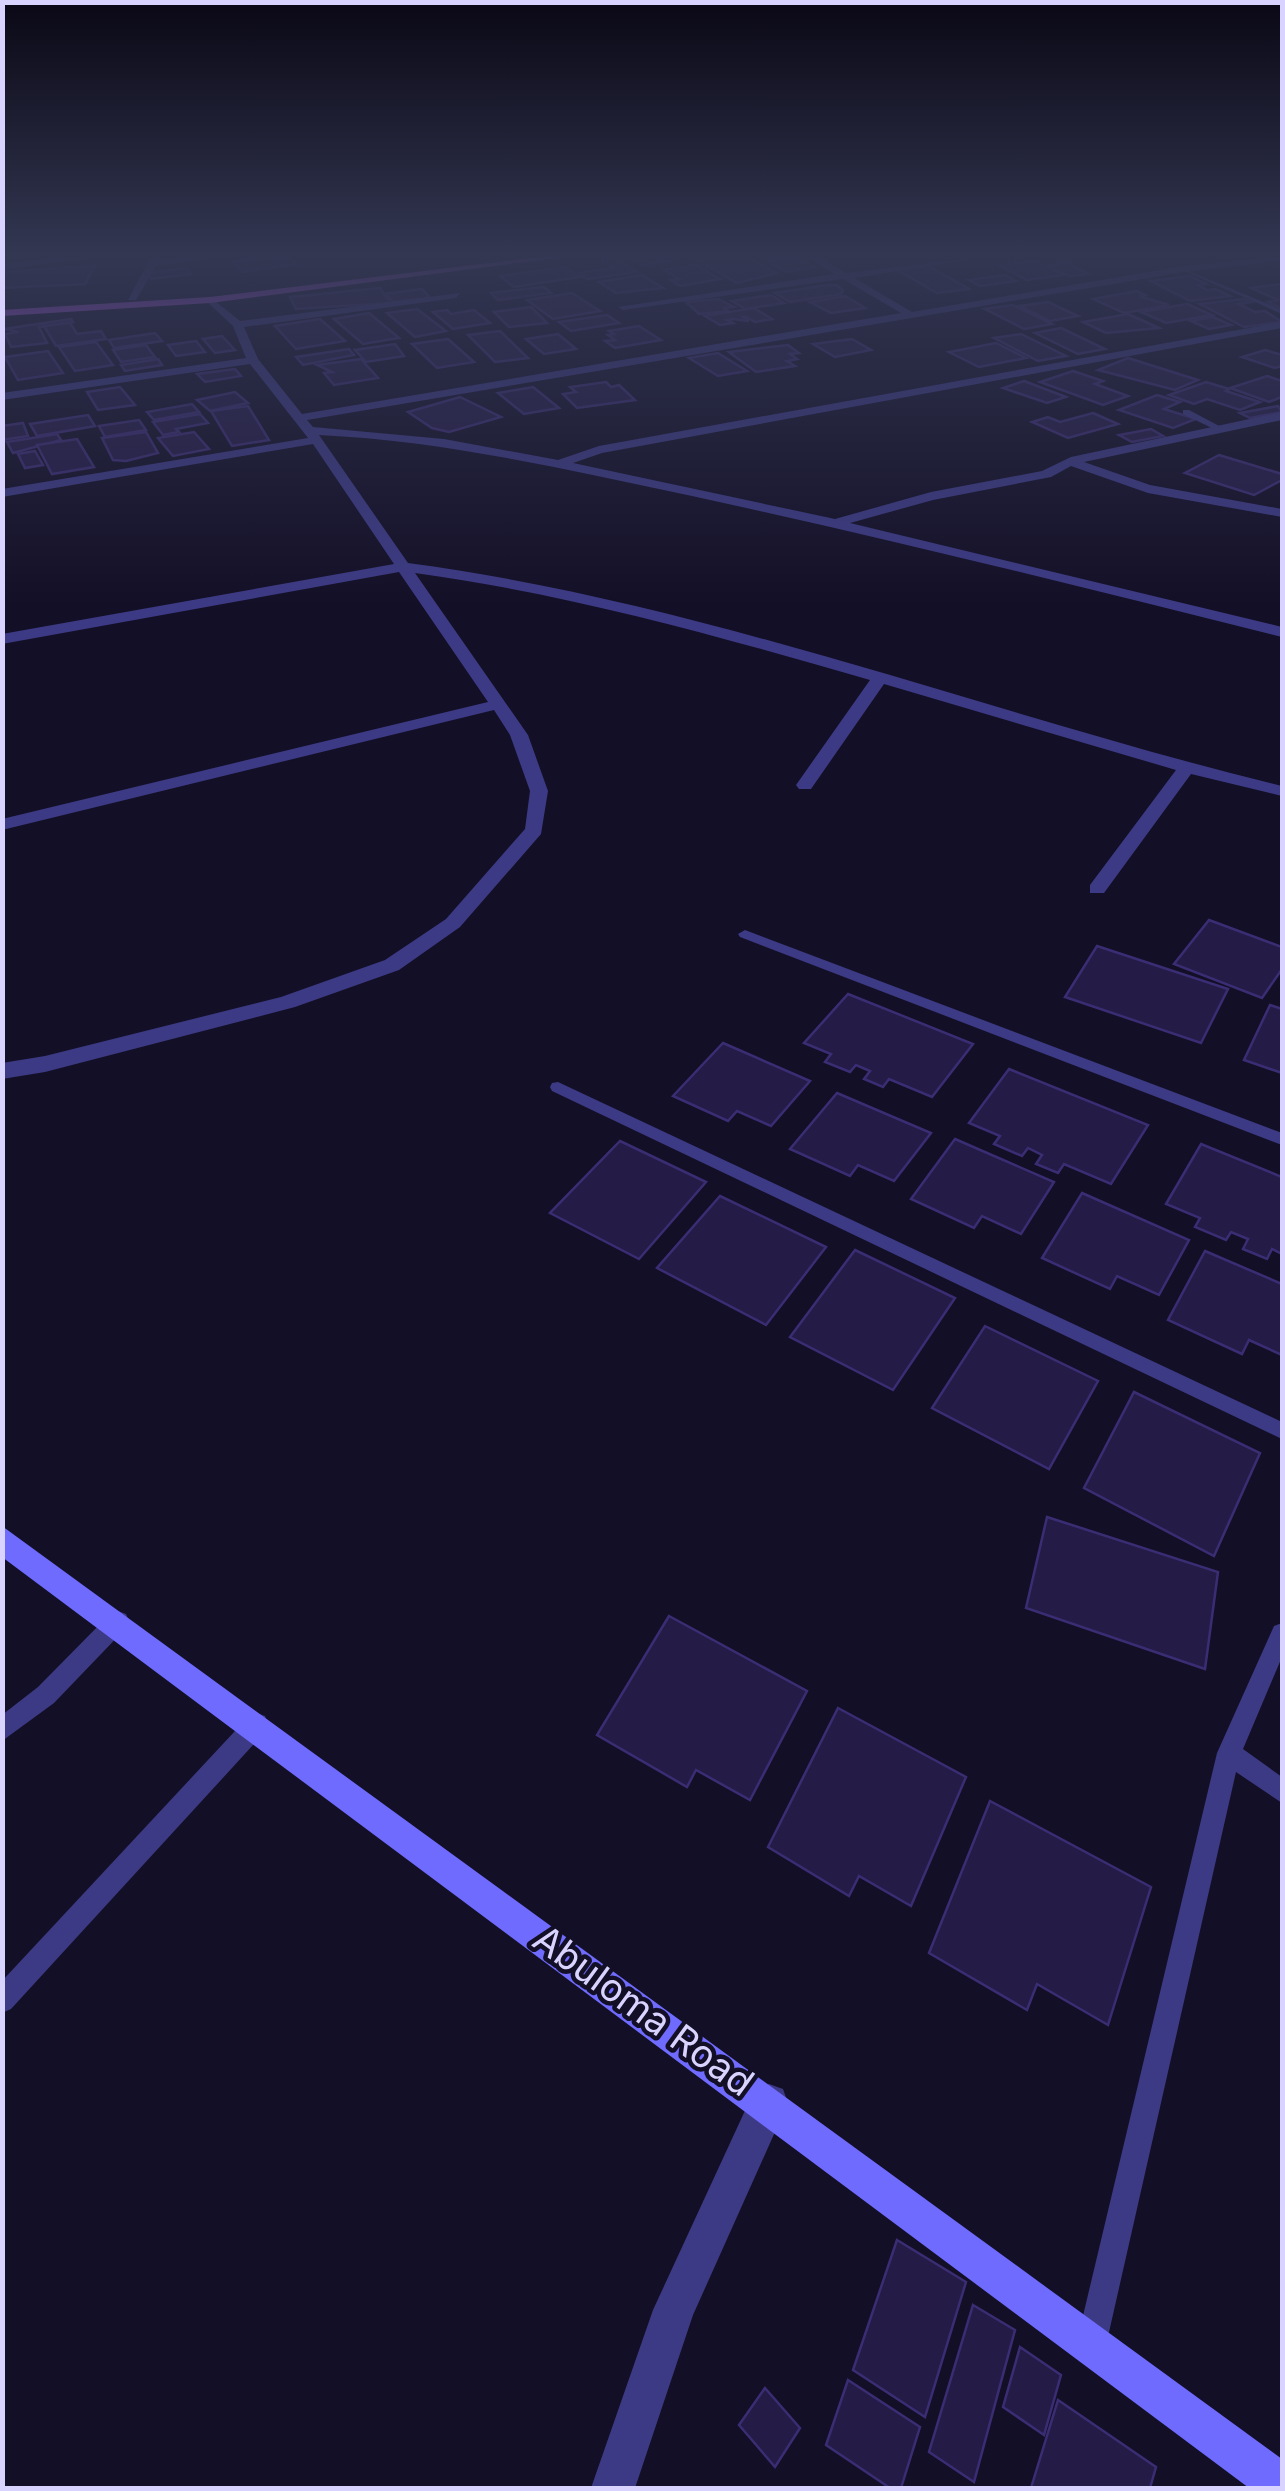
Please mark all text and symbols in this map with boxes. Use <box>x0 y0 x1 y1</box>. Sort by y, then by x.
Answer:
street label: Abuloma Road <box>525 1915 763 2105</box>

